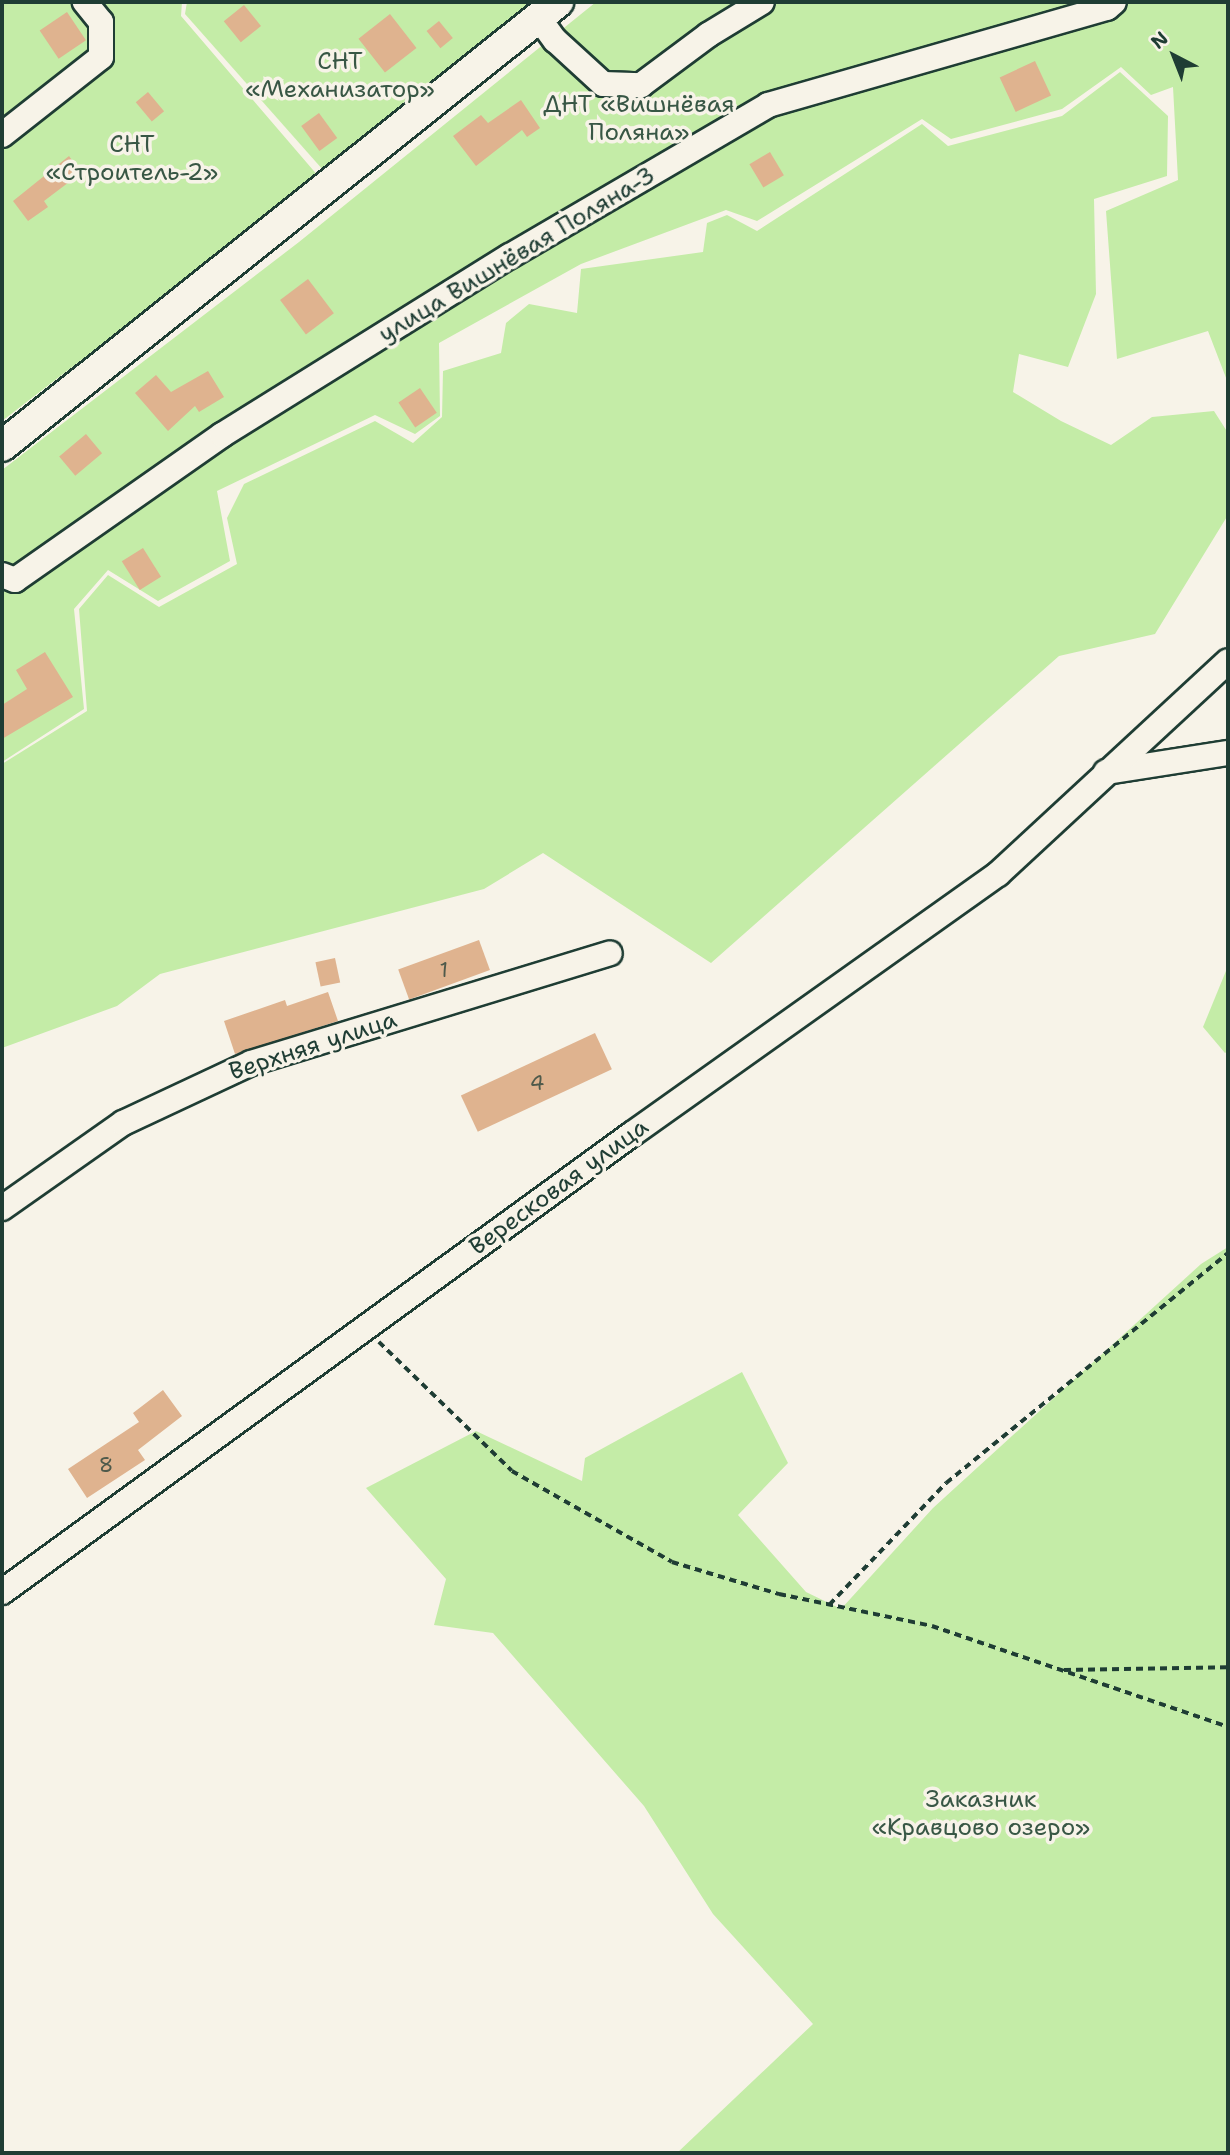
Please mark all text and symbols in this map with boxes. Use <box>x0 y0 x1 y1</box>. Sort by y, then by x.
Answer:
north arrow <box>1139 21 1209 91</box>
text: N <box>1146 26 1174 54</box>
park label: СНТ «Механизатор» <box>245 48 435 104</box>
park label: ДНТ «Вишнёвая Поляна» <box>543 91 735 147</box>
park label: СНТ «Строитель-2» <box>46 131 218 187</box>
street label: улица Вишнёвая Поляна-3 <box>374 161 660 349</box>
house number: 1 <box>440 957 448 983</box>
street label: Верхняя улица <box>226 1005 400 1087</box>
house number: 4 <box>530 1070 544 1096</box>
street label: Вересковая улица <box>464 1112 654 1262</box>
house number: 8 <box>99 1452 113 1478</box>
park label: Заказник «Кравцово озеро» <box>872 1786 1090 1842</box>

